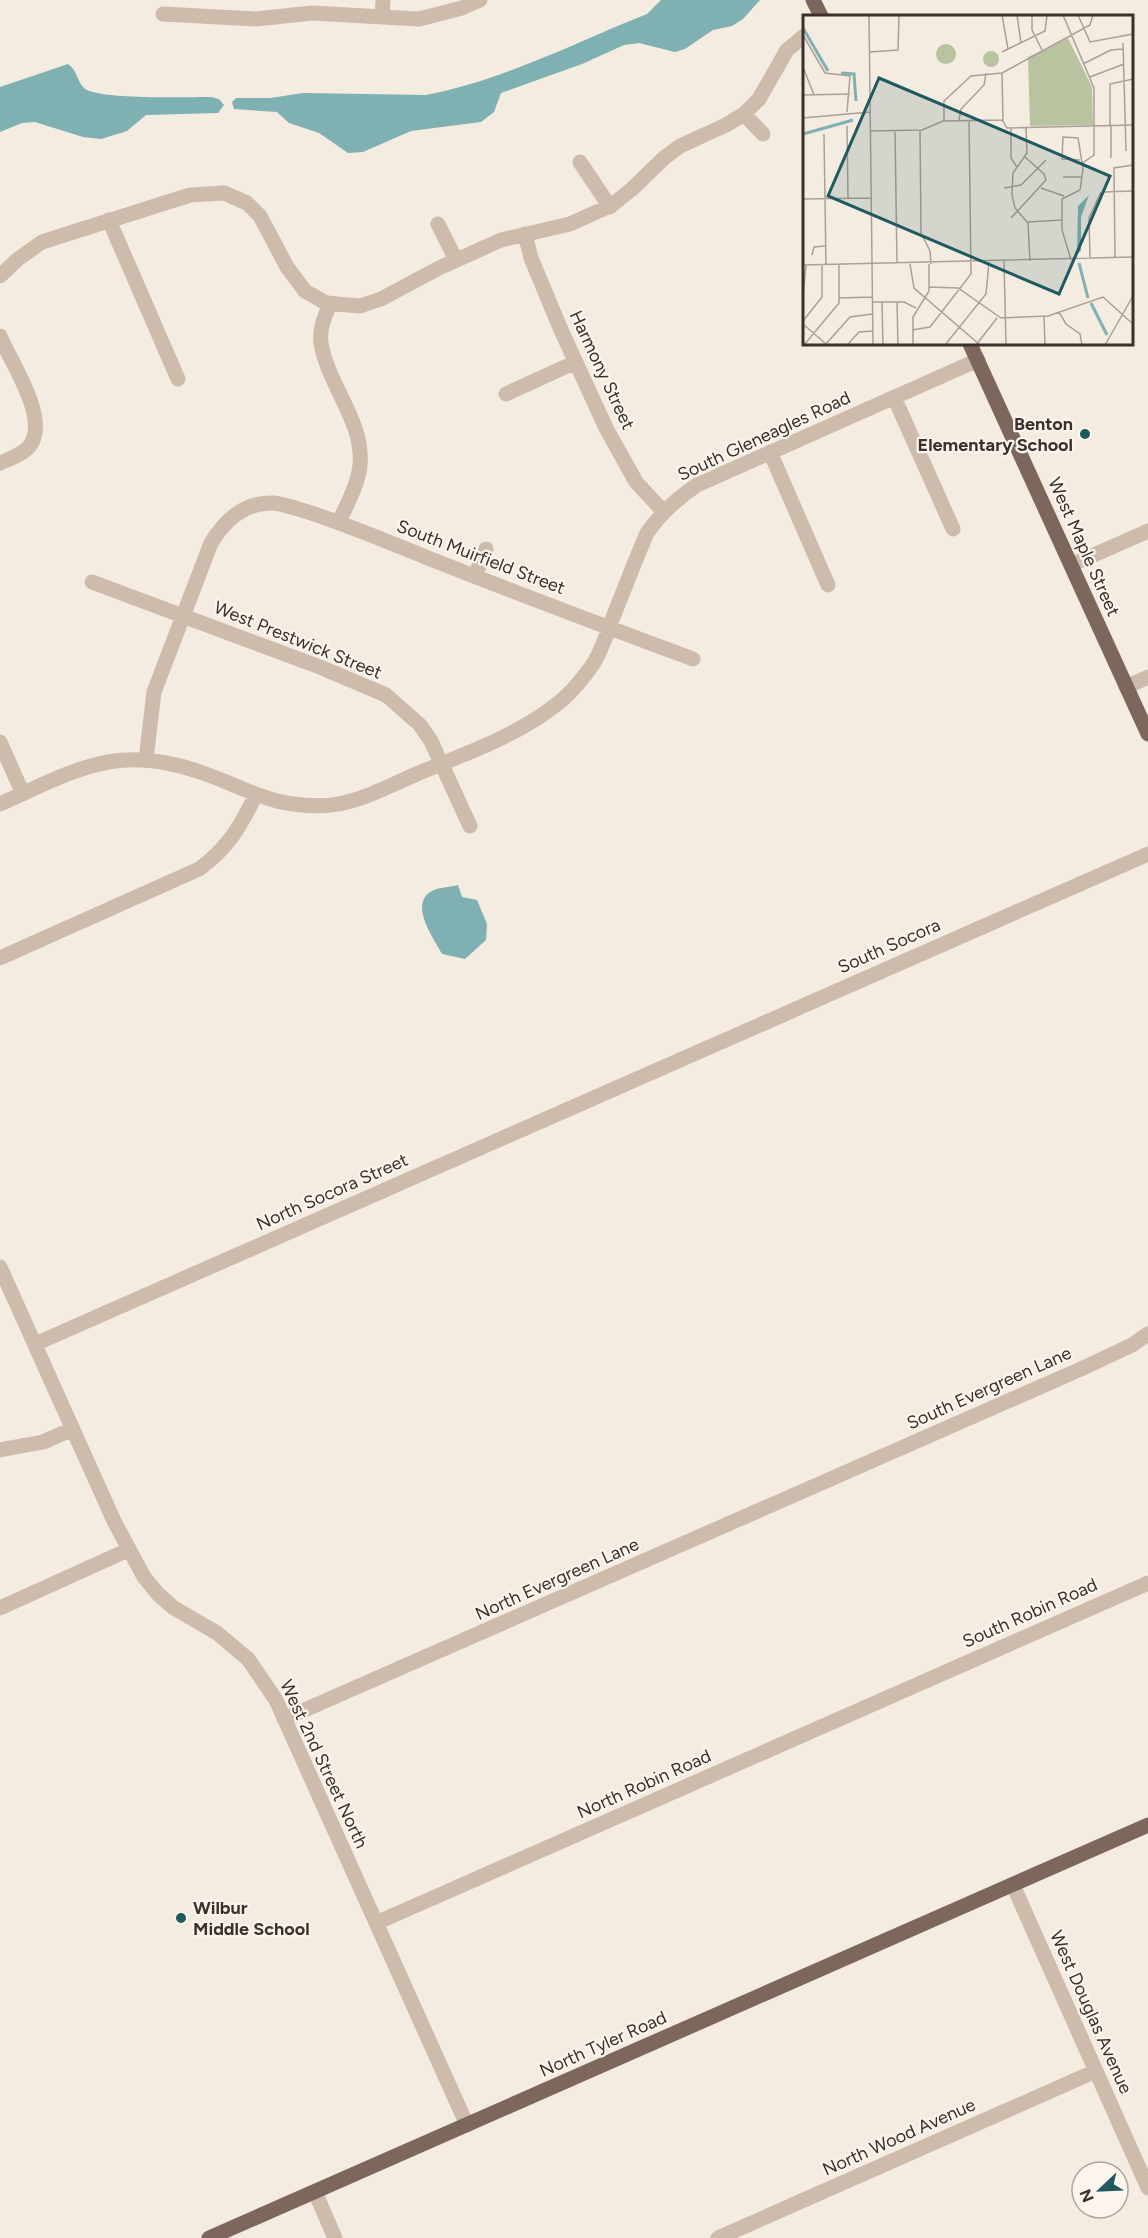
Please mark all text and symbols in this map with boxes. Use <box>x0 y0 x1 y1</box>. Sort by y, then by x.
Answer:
inset map <box>803 15 1133 345</box>
street label: Harmony Street <box>565 307 639 433</box>
street label: South Gleneagles Road <box>674 386 854 486</box>
place label: Benton Elementary School <box>918 413 1073 456</box>
marker: Benton Elementary School <box>1078 427 1092 441</box>
street label: West Maple Street <box>1044 474 1125 620</box>
street label: South Muirfield Street <box>394 515 568 599</box>
street label: West Prestwick Street <box>211 596 385 684</box>
street label: South Socora <box>834 914 944 978</box>
street label: North Socora Street <box>253 1149 411 1235</box>
street label: South Evergreen Lane <box>903 1342 1075 1434</box>
street label: North Evergreen Lane <box>472 1533 642 1625</box>
street label: South Robin Road <box>959 1573 1101 1653</box>
street label: West 2nd Street North <box>275 1676 373 1852</box>
street label: North Robin Road <box>574 1745 714 1823</box>
place label: Wilbur Middle School <box>193 1897 310 1940</box>
marker: Wilbur Middle School <box>174 1911 188 1925</box>
street label: West Douglas Avenue <box>1045 1927 1137 2097</box>
street label: North Tyler Road <box>536 2006 670 2082</box>
street label: North Wood Avenue <box>819 2093 979 2181</box>
north arrow <box>1070 2160 1130 2220</box>
text: N <box>1075 2186 1098 2205</box>

